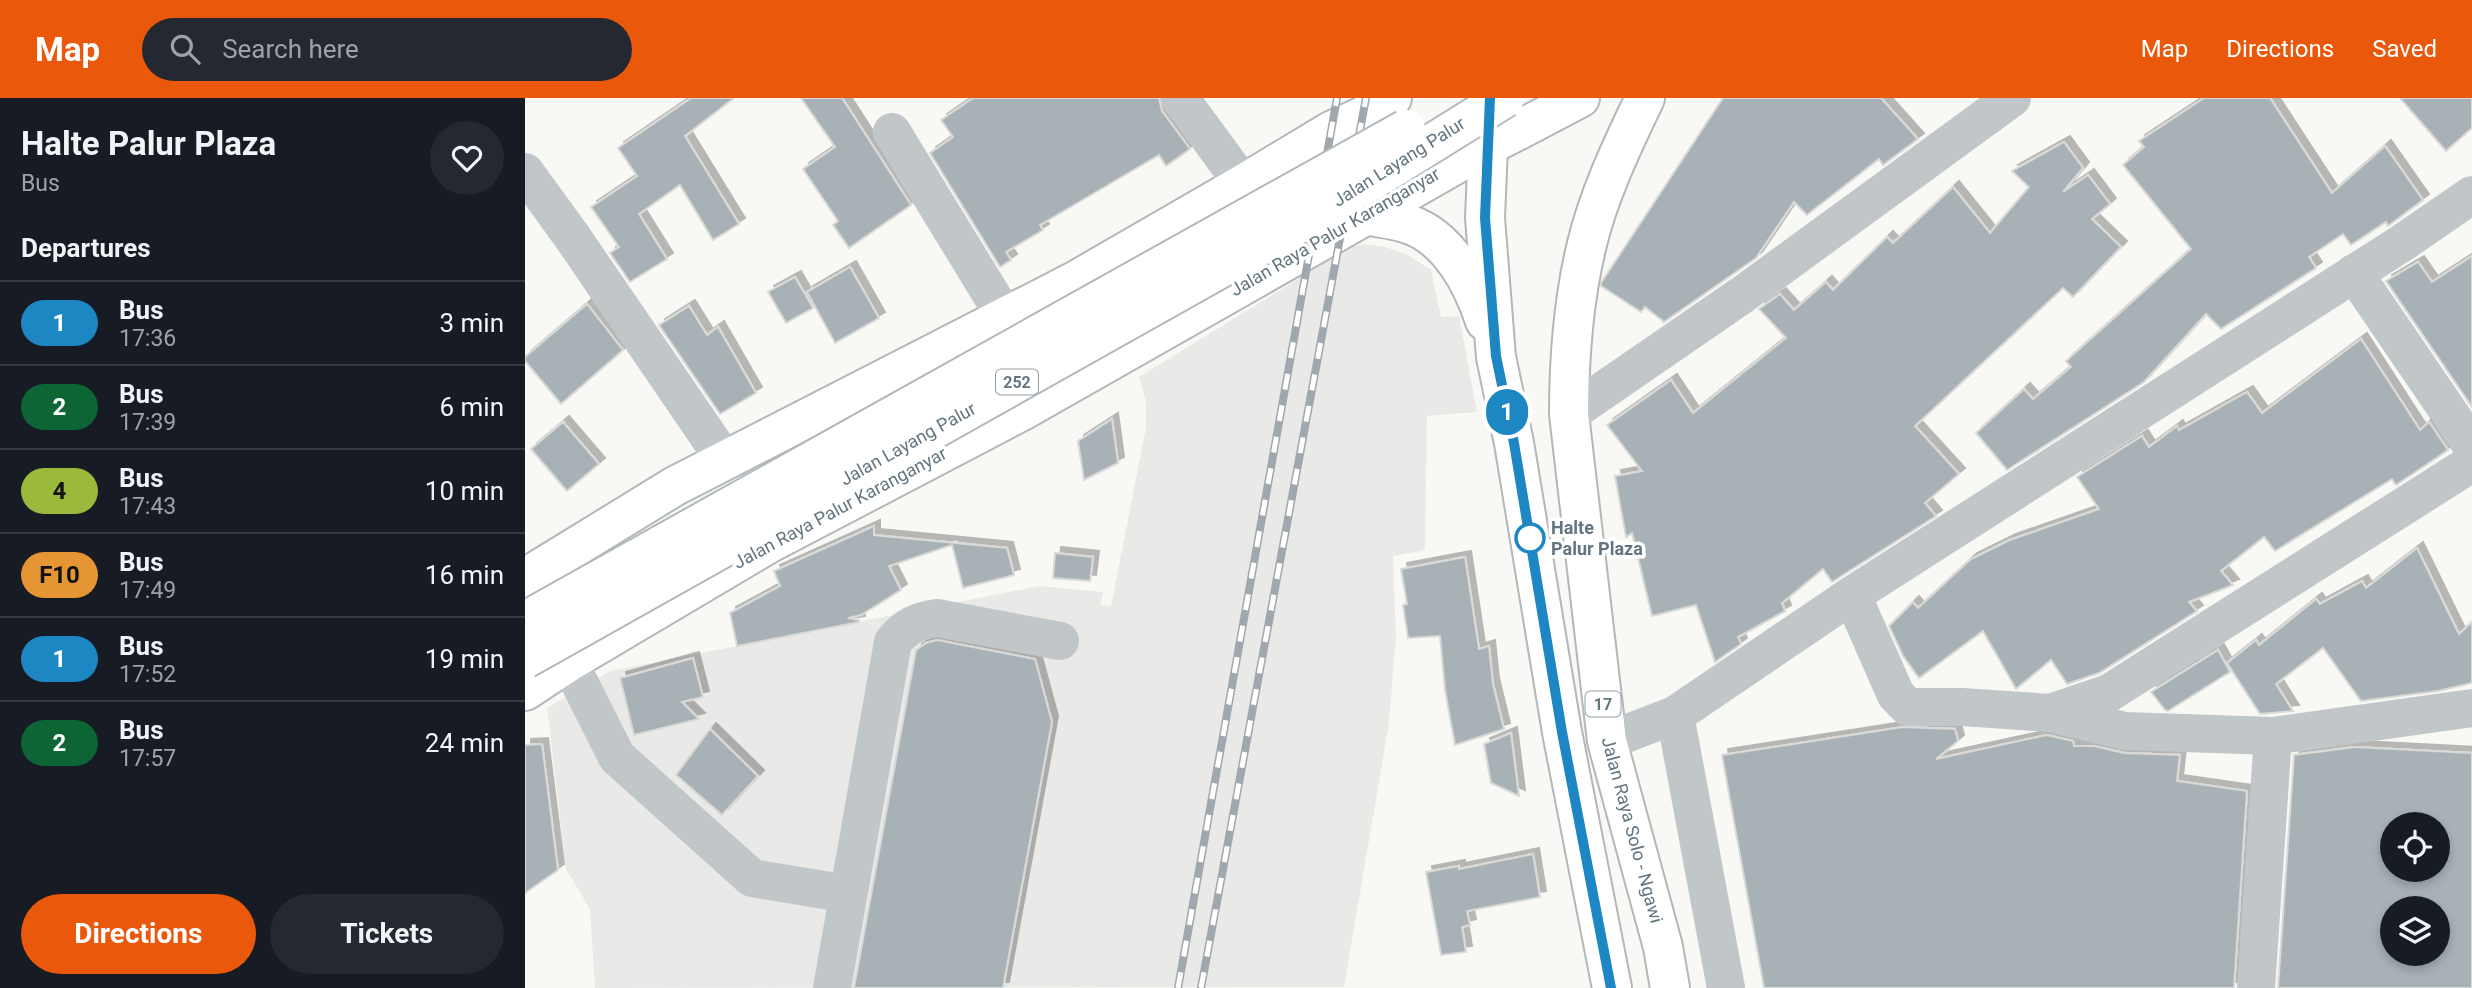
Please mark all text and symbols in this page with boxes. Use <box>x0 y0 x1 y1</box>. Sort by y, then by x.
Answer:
search box <box>142 18 632 81</box>
text: Map <box>35 30 100 69</box>
icon: search <box>166 30 204 68</box>
text: Search here <box>222 34 359 64</box>
text: Map <box>2141 35 2188 63</box>
text: Directions <box>2226 35 2334 63</box>
text: Saved <box>2372 35 2437 63</box>
street label: Jalan Layang Palur <box>1329 112 1469 211</box>
button: heart <box>430 121 504 195</box>
text: Halte Palur Plaza <box>21 124 276 163</box>
street label: Jalan Raya Palur Karanganyar <box>1226 163 1443 300</box>
text: Bus <box>21 170 60 197</box>
text: Departures <box>21 233 151 263</box>
text: Bus <box>119 295 164 325</box>
text: 3 min <box>439 308 504 338</box>
text: 1 <box>53 309 66 337</box>
text: 17:36 <box>119 325 176 352</box>
road number: 252 <box>996 370 1038 394</box>
text: Bus <box>119 379 164 409</box>
line badge: 1 <box>1484 389 1530 435</box>
text: 6 min <box>439 392 504 422</box>
text: 2 <box>53 393 66 421</box>
street label: Jalan Layang Palur <box>836 398 979 490</box>
text: 1 <box>1500 398 1514 426</box>
text: 17:39 <box>119 409 176 436</box>
street label: Jalan Raya Palur Karanganyar <box>730 442 950 573</box>
text: Bus <box>119 463 164 493</box>
text: 10 min <box>425 476 504 506</box>
text: 4 <box>53 477 66 505</box>
text: 17:43 <box>119 493 176 520</box>
place label: Halte Palur Plaza <box>1551 517 1643 559</box>
marker: Halte Palur Plaza <box>1515 523 1545 553</box>
text: Bus <box>119 547 164 577</box>
text: 16 min <box>425 560 504 590</box>
text: F10 <box>39 561 80 589</box>
text: 17:49 <box>119 577 176 604</box>
text: Bus <box>119 631 164 661</box>
text: 19 min <box>425 644 504 674</box>
text: 1 <box>53 645 66 673</box>
text: 17:52 <box>119 661 176 688</box>
road number: 17 <box>1585 692 1621 716</box>
text: Bus <box>119 715 164 745</box>
text: 24 min <box>425 728 504 758</box>
text: 2 <box>53 729 66 757</box>
street label: Jalan Raya Solo - Ngawi <box>1598 734 1667 925</box>
text: 17:57 <box>119 745 176 772</box>
map controls <box>2380 812 2450 966</box>
button: locate <box>2380 812 2450 882</box>
button: Directions <box>21 894 256 974</box>
button: Tickets <box>270 894 504 974</box>
button: layers <box>2380 896 2450 966</box>

